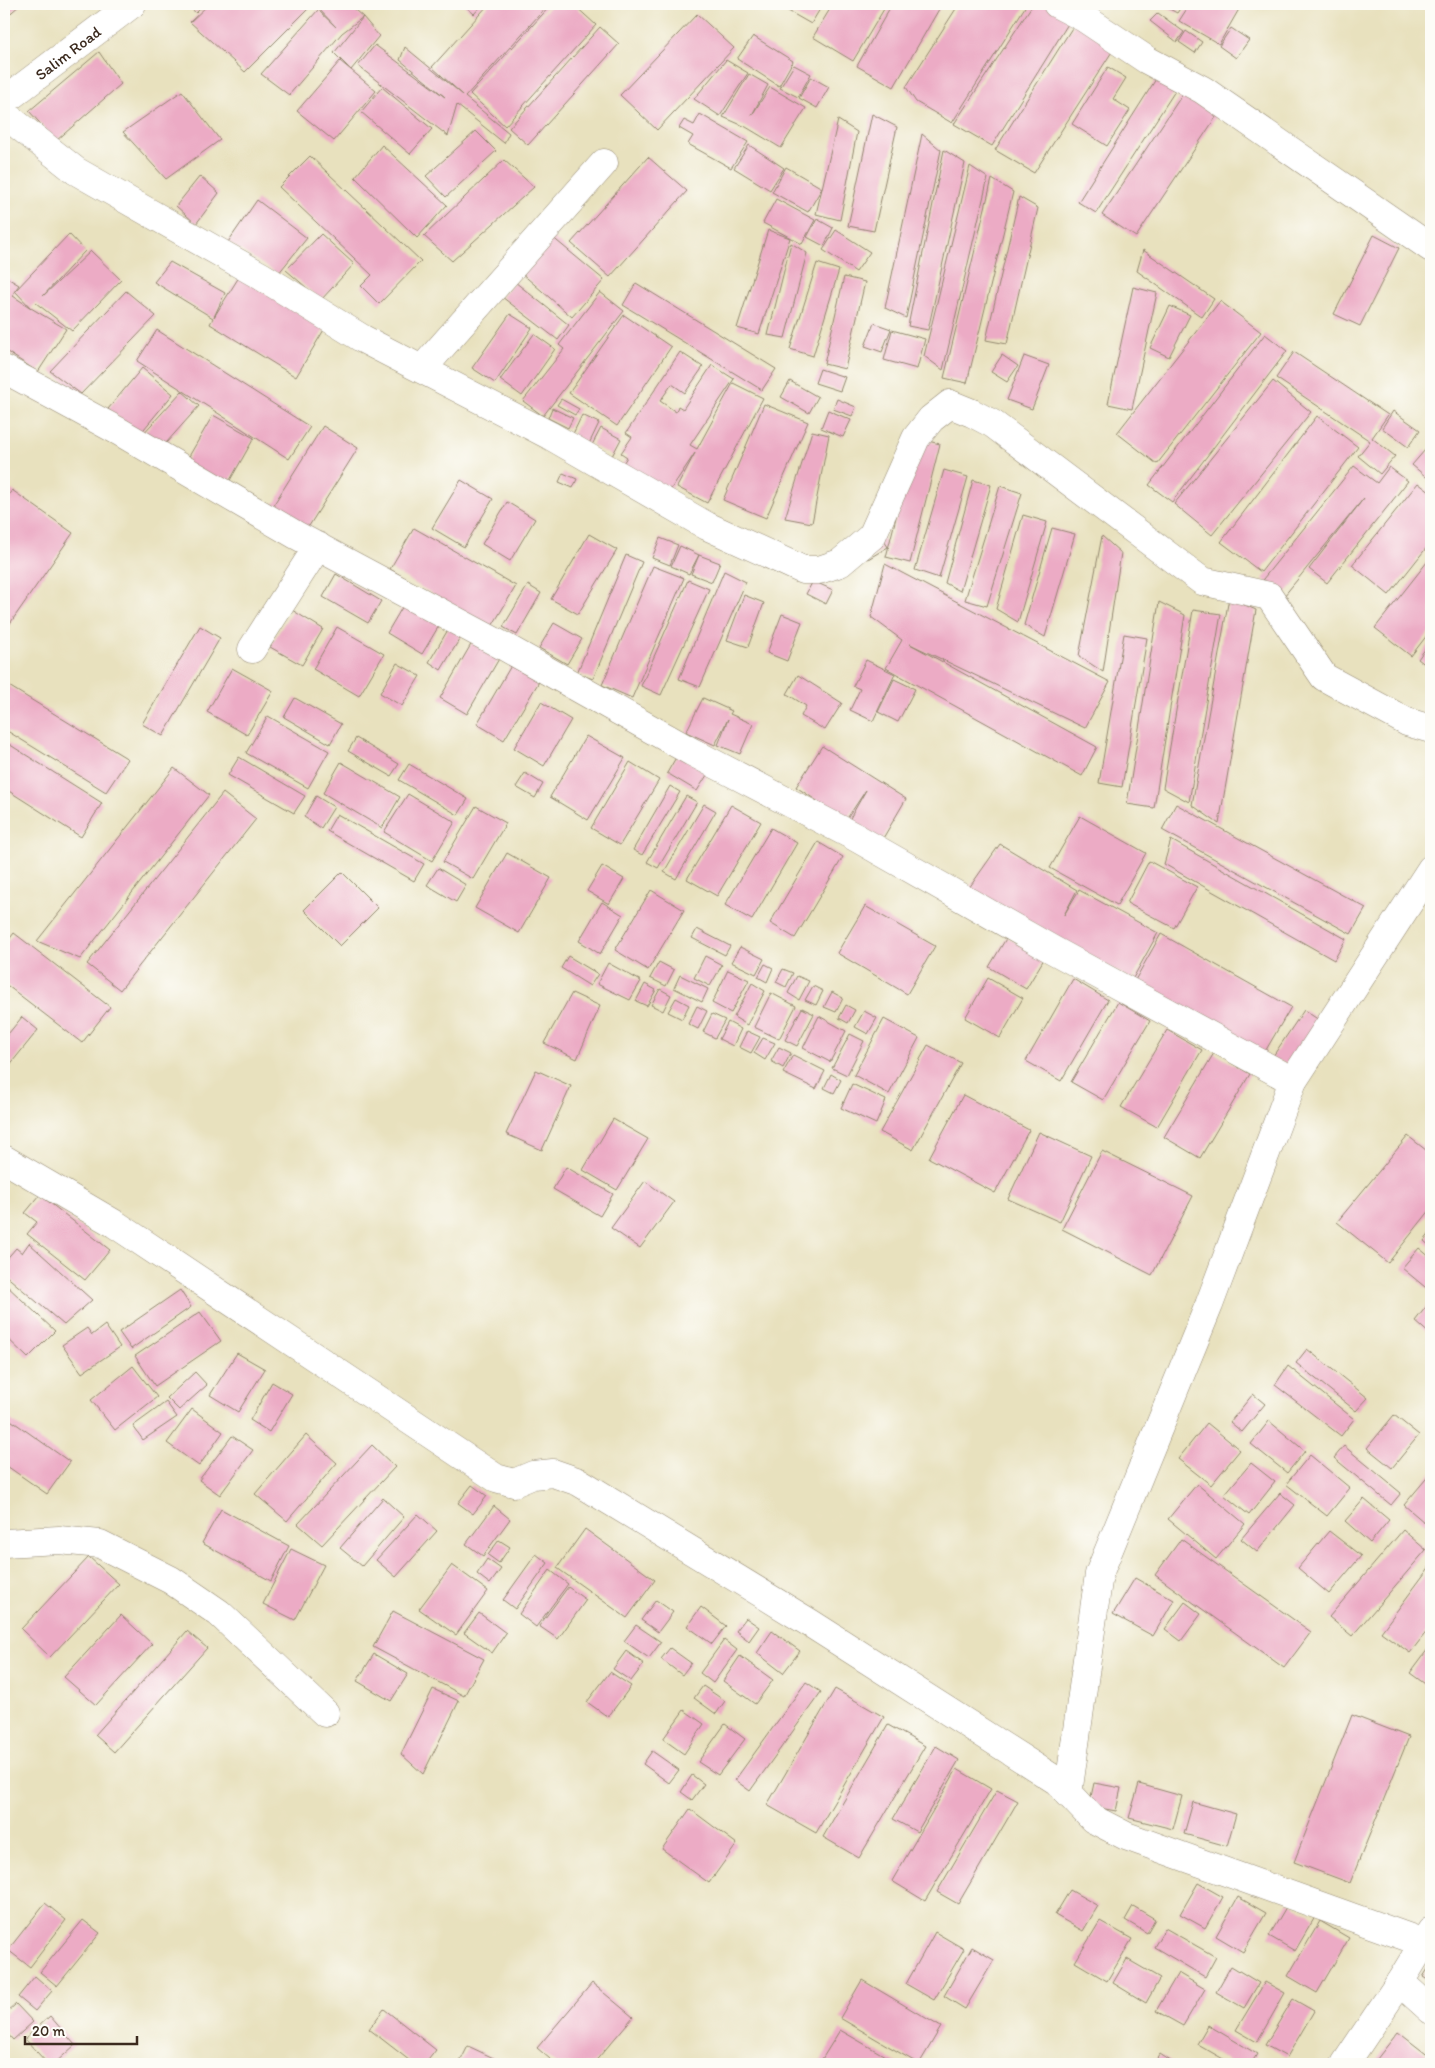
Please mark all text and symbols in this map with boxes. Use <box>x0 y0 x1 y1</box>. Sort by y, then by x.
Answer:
street label: Salim Road <box>31 22 105 84</box>
scale bar <box>25 2013 138 2045</box>
text: 20 m <box>32 2022 66 2040</box>

